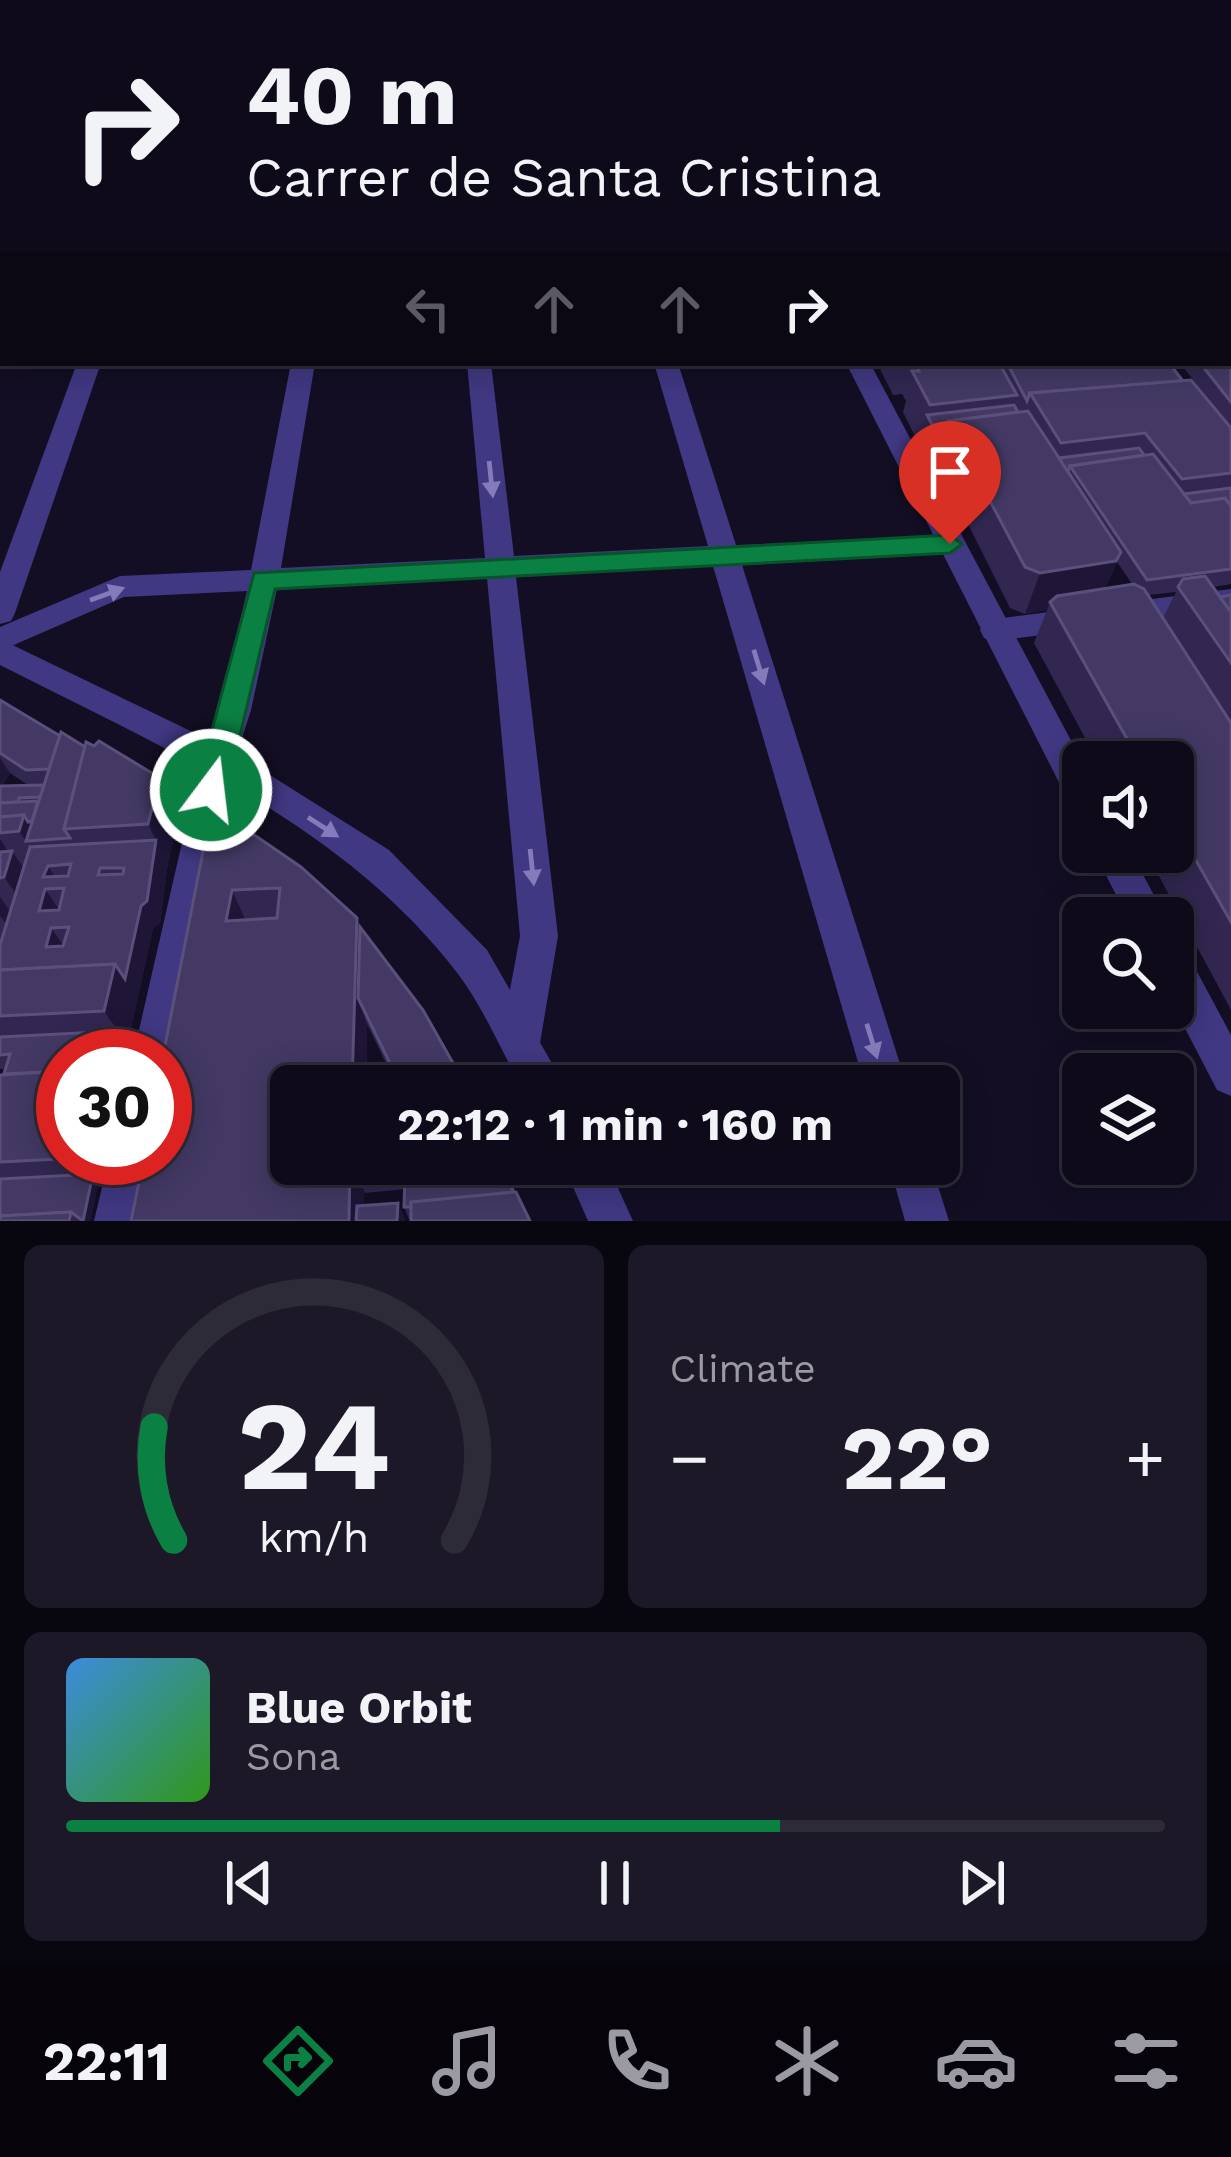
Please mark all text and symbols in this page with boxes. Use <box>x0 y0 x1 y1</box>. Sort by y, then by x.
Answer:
text: 40 m <box>246 46 457 144</box>
icon: right <box>48 48 204 204</box>
text: Carrer de Santa Cristina <box>246 146 882 209</box>
icon: left <box>395 276 461 342</box>
icon: ahead <box>521 276 587 342</box>
icon: ahead <box>647 276 713 342</box>
icon: right <box>773 276 839 342</box>
pin <box>899 421 1001 544</box>
icon: arrive <box>917 439 983 505</box>
one-way arrow <box>482 461 501 498</box>
one-way arrow <box>90 584 126 602</box>
one-way arrow <box>751 649 769 686</box>
position arrow <box>148 727 274 853</box>
map controls <box>1062 741 1194 1185</box>
button: sound <box>1062 741 1194 873</box>
one-way arrow <box>307 816 340 838</box>
one-way arrow <box>523 849 542 886</box>
button: search <box>1062 897 1194 1029</box>
one-way arrow <box>864 1023 882 1059</box>
speed limit sign: 30 <box>36 1029 192 1185</box>
button: layers <box>1062 1053 1194 1185</box>
text: 22:12 · 1 min · 160 m <box>397 1098 833 1151</box>
text: Climate <box>670 1346 816 1391</box>
text: 24 <box>237 1373 391 1519</box>
text: 22° <box>841 1405 993 1511</box>
text: − <box>670 1420 709 1497</box>
text: + <box>1125 1420 1165 1497</box>
text: km/h <box>258 1511 369 1561</box>
text: Blue Orbit <box>246 1681 472 1734</box>
text: Sona <box>246 1734 341 1779</box>
icon: previous <box>216 1850 282 1916</box>
icon: pause <box>582 1850 648 1916</box>
icon: next <box>949 1850 1015 1916</box>
icon: directions <box>256 2019 340 2103</box>
icon: music <box>425 2019 509 2103</box>
icon: phone <box>595 2019 679 2103</box>
icon: climate <box>765 2019 849 2103</box>
icon: car <box>934 2019 1018 2103</box>
icon: filters <box>1104 2019 1188 2103</box>
text: 22:11 <box>43 2030 170 2093</box>

